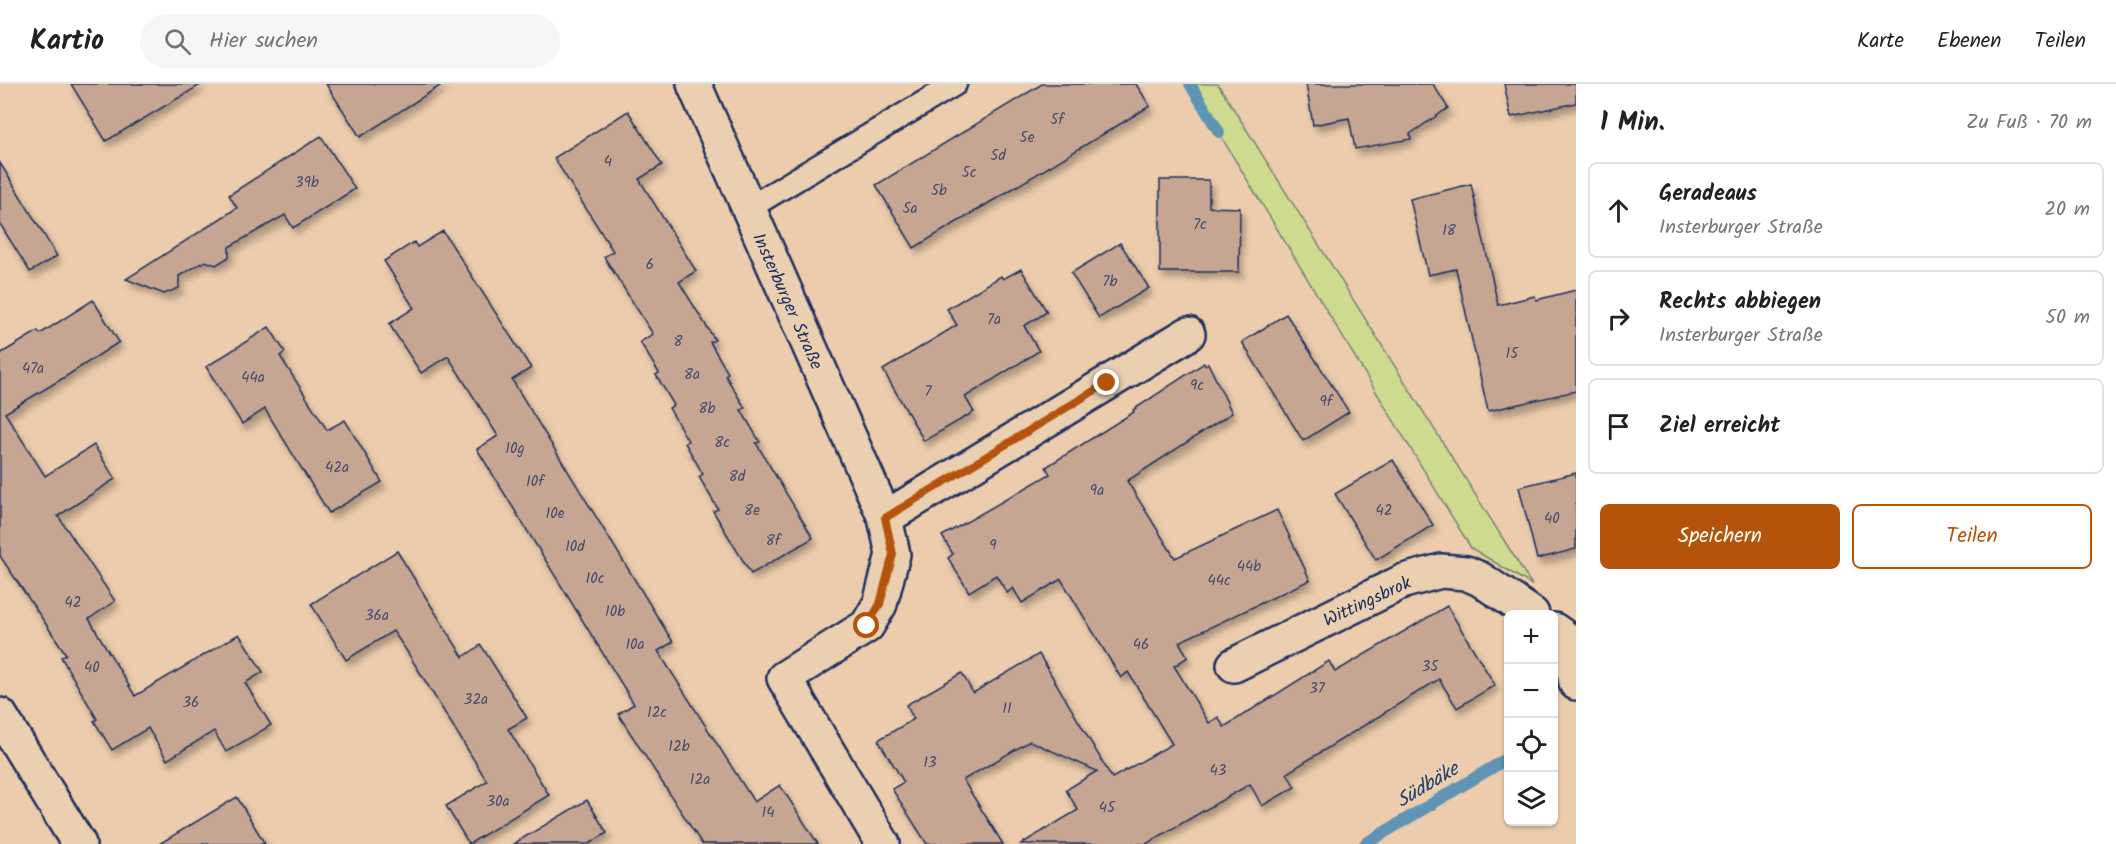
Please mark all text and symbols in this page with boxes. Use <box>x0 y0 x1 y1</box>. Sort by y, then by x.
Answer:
search box <box>140 14 560 68</box>
text: Kartio <box>30 19 104 64</box>
text: Hier suchen <box>209 24 318 59</box>
icon: search <box>161 25 194 58</box>
text: Karte <box>1857 25 1904 58</box>
text: Ebenen <box>1937 25 2002 58</box>
text: Teilen <box>2035 25 2086 58</box>
text: 1 Min. <box>1600 102 1665 144</box>
text: Zu Fuß · 70 m <box>1966 107 2092 139</box>
house number: 5f <box>1050 108 1065 132</box>
house number: 5e <box>1020 126 1035 150</box>
house number: 5d <box>990 144 1006 168</box>
house number: 4 <box>604 150 612 174</box>
house number: 5c <box>962 161 977 185</box>
house number: 39b <box>295 171 319 195</box>
text: Geradeaus <box>1659 177 1757 212</box>
house number: 5b <box>931 179 947 203</box>
icon: ahead <box>1602 194 1635 227</box>
text: 20 m <box>2044 194 2090 226</box>
house number: 5a <box>902 197 918 221</box>
text: Insterburger Straße <box>1659 212 1823 244</box>
house number: 7c <box>1193 213 1207 237</box>
house number: 18 <box>1442 219 1457 243</box>
street label: Insterburger Straße <box>743 228 830 375</box>
house number: 6 <box>646 253 654 277</box>
house number: 7b <box>1103 270 1118 294</box>
text: Rechts abbiegen <box>1659 285 1821 320</box>
icon: right <box>1602 302 1635 335</box>
text: 50 m <box>2045 302 2090 334</box>
house number: 7a <box>987 308 1001 332</box>
text: Insterburger Straße <box>1659 320 1823 352</box>
house number: 8 <box>673 330 683 354</box>
house number: 15 <box>1506 342 1519 366</box>
house number: 47a <box>22 357 44 381</box>
house number: 8a <box>684 363 700 387</box>
house number: 44a <box>241 366 265 390</box>
route end <box>1093 369 1119 395</box>
house number: 9c <box>1190 374 1204 398</box>
house number: 7 <box>925 380 933 404</box>
house number: 9f <box>1320 390 1334 414</box>
house number: 8b <box>699 397 716 421</box>
text: Ziel erreicht <box>1659 409 1780 444</box>
icon: arrive <box>1602 410 1635 443</box>
house number: 8c <box>714 431 730 455</box>
house number: 10g <box>505 437 525 461</box>
house number: 42a <box>325 456 349 480</box>
house number: 8d <box>729 465 746 489</box>
house number: 10f <box>526 470 545 494</box>
house number: 9a <box>1090 479 1104 503</box>
house number: 8e <box>744 499 760 523</box>
house number: 42 <box>1376 499 1392 523</box>
house number: 10e <box>546 502 565 526</box>
button: Speichern <box>1600 504 1840 569</box>
button: Teilen <box>1852 504 2092 569</box>
house number: 40 <box>1544 507 1560 531</box>
house number: 8f <box>766 529 782 553</box>
house number: 9 <box>989 534 997 558</box>
house number: 10d <box>565 535 585 559</box>
house number: 44b <box>1237 555 1261 579</box>
house number: 10c <box>586 567 605 591</box>
house number: 44c <box>1207 569 1231 593</box>
street label: Wittingsbrok <box>1319 569 1417 635</box>
house number: 42 <box>65 591 81 615</box>
house number: 10b <box>605 600 625 624</box>
house number: 36a <box>365 604 389 628</box>
map controls <box>1504 610 1558 826</box>
button: + <box>1504 610 1558 664</box>
route start <box>853 612 879 638</box>
house number: 10a <box>625 633 645 657</box>
house number: 46 <box>1133 633 1149 657</box>
house number: 35 <box>1422 655 1439 679</box>
house number: 40 <box>84 656 100 680</box>
button: − <box>1504 664 1558 718</box>
house number: 37 <box>1309 677 1326 701</box>
house number: 32a <box>464 688 488 712</box>
house number: 36 <box>183 691 199 715</box>
house number: 11 <box>1002 697 1012 721</box>
house number: 12c <box>647 701 667 725</box>
button: locate <box>1504 718 1558 772</box>
house number: 12b <box>668 735 690 759</box>
house number: 13 <box>923 751 937 775</box>
water label: Südbäke <box>1390 753 1467 817</box>
house number: 43 <box>1210 759 1227 783</box>
house number: 12a <box>690 768 710 792</box>
button: layers <box>1504 772 1558 826</box>
house number: 30a <box>486 790 510 814</box>
house number: 45 <box>1099 796 1116 820</box>
house number: 14 <box>762 801 774 825</box>

